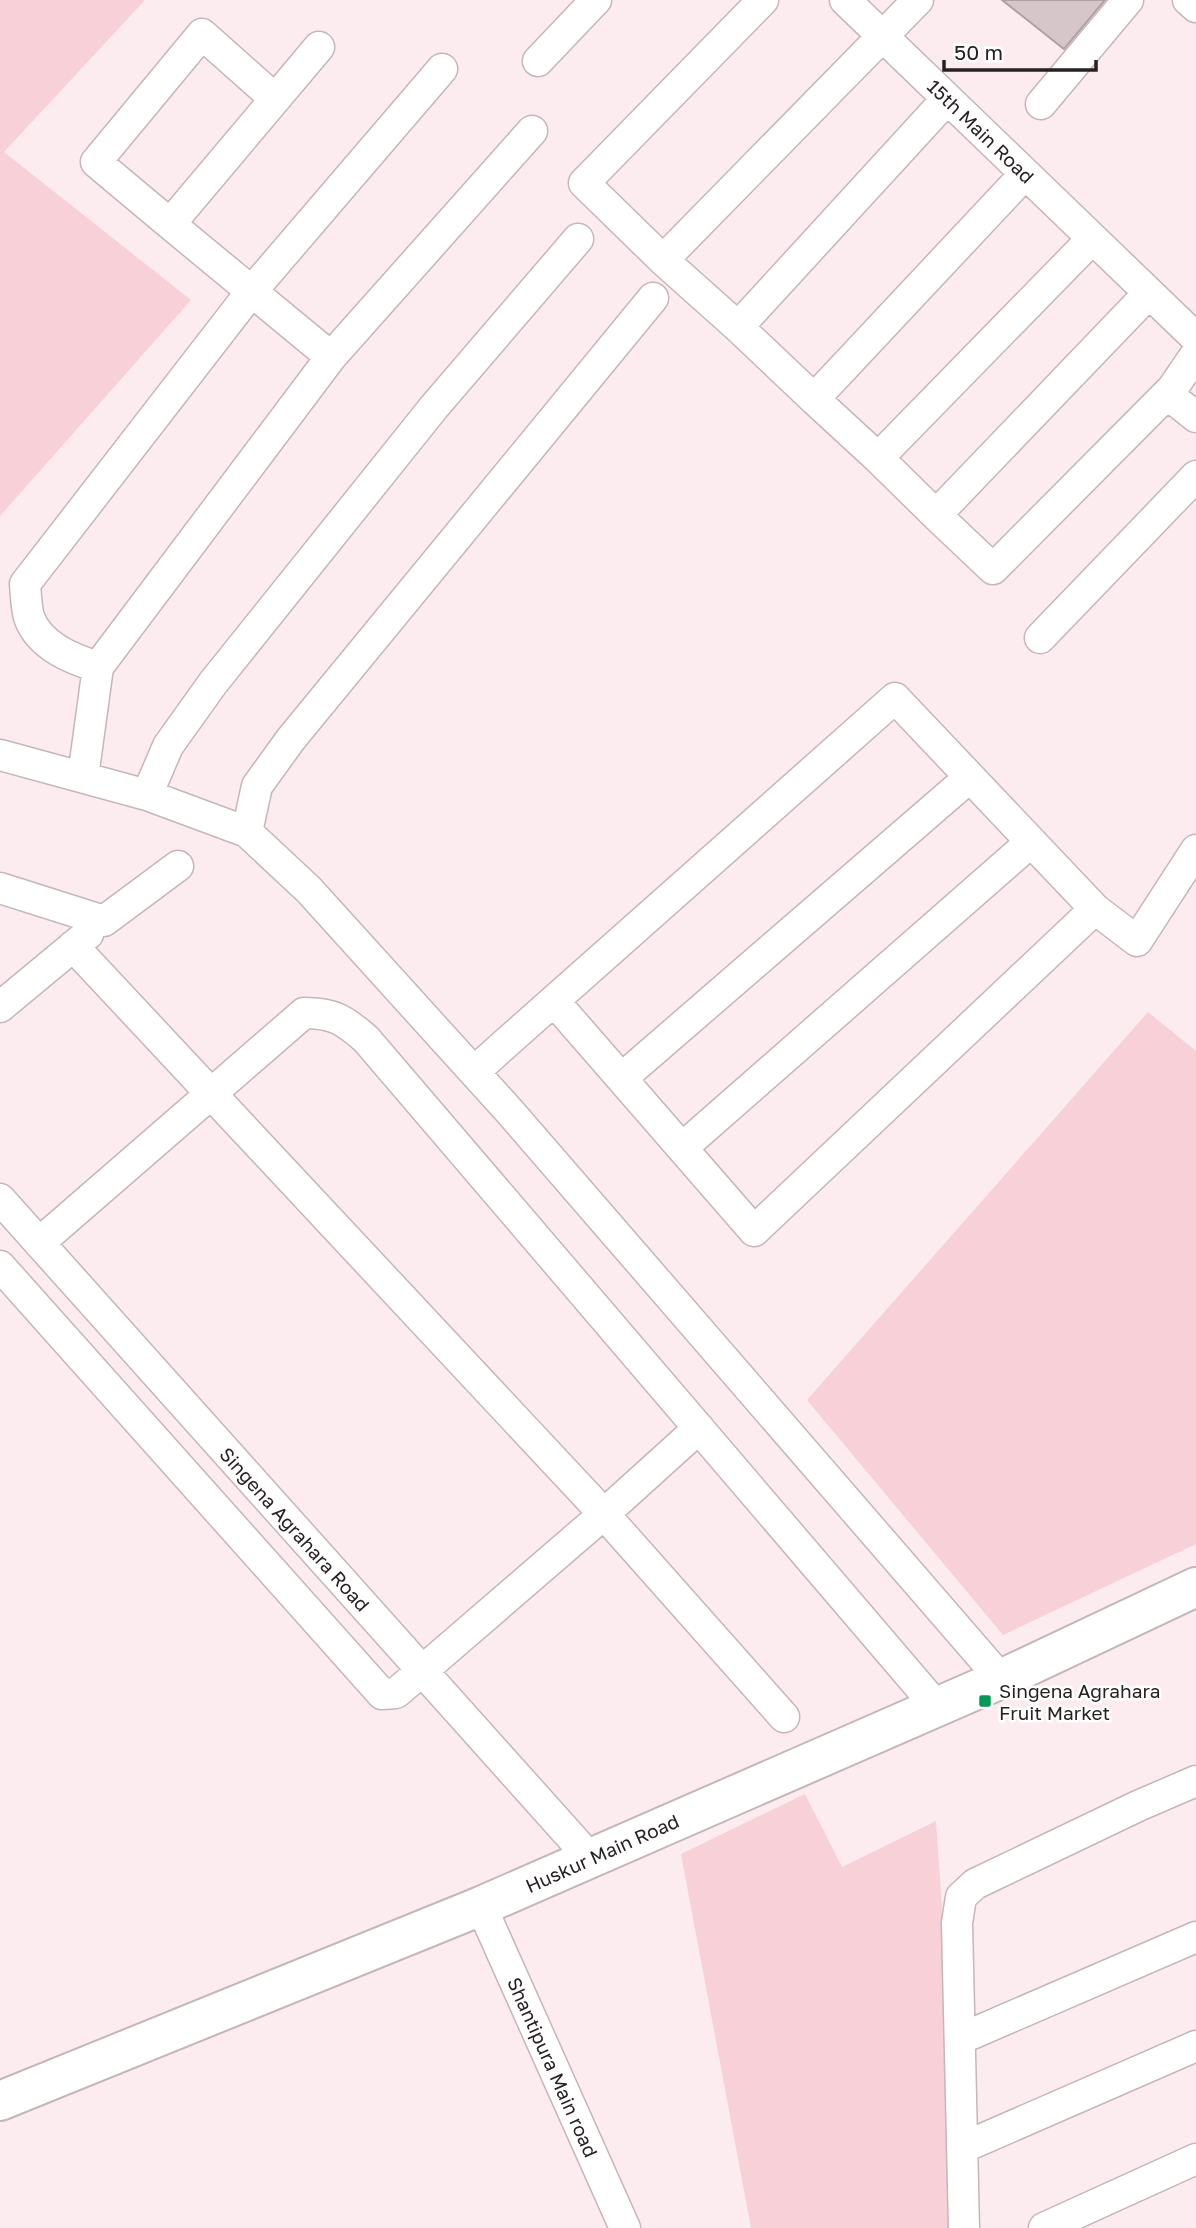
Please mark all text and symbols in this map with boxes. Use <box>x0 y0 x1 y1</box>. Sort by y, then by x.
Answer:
scale bar <box>944 28 1096 72</box>
text: 50 m <box>954 39 1003 65</box>
street label: 15th Main Road <box>923 74 1039 188</box>
street label: Singena Agrahara Road <box>215 1442 375 1616</box>
place label: Singena Agrahara Fruit Market <box>999 1679 1160 1724</box>
marker: Singena Agrahara Fruit Market <box>977 1693 993 1709</box>
street label: Huskur Main Road <box>522 1809 682 1897</box>
street label: Shantipura Main road <box>503 1974 603 2160</box>

